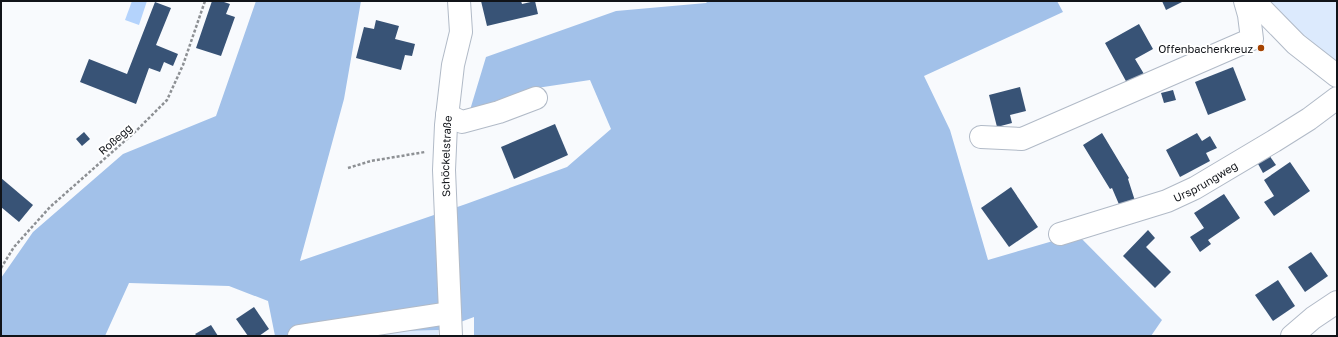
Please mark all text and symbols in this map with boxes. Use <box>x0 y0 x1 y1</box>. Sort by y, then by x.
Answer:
place label: Offenbacherkreuz <box>1158 42 1253 55</box>
marker: Offenbacherkreuz <box>1256 43 1266 53</box>
street label: Schöckelstraße <box>437 115 454 197</box>
street label: Roßegg <box>96 121 134 157</box>
street label: Ursprungweg <box>1171 158 1239 204</box>

